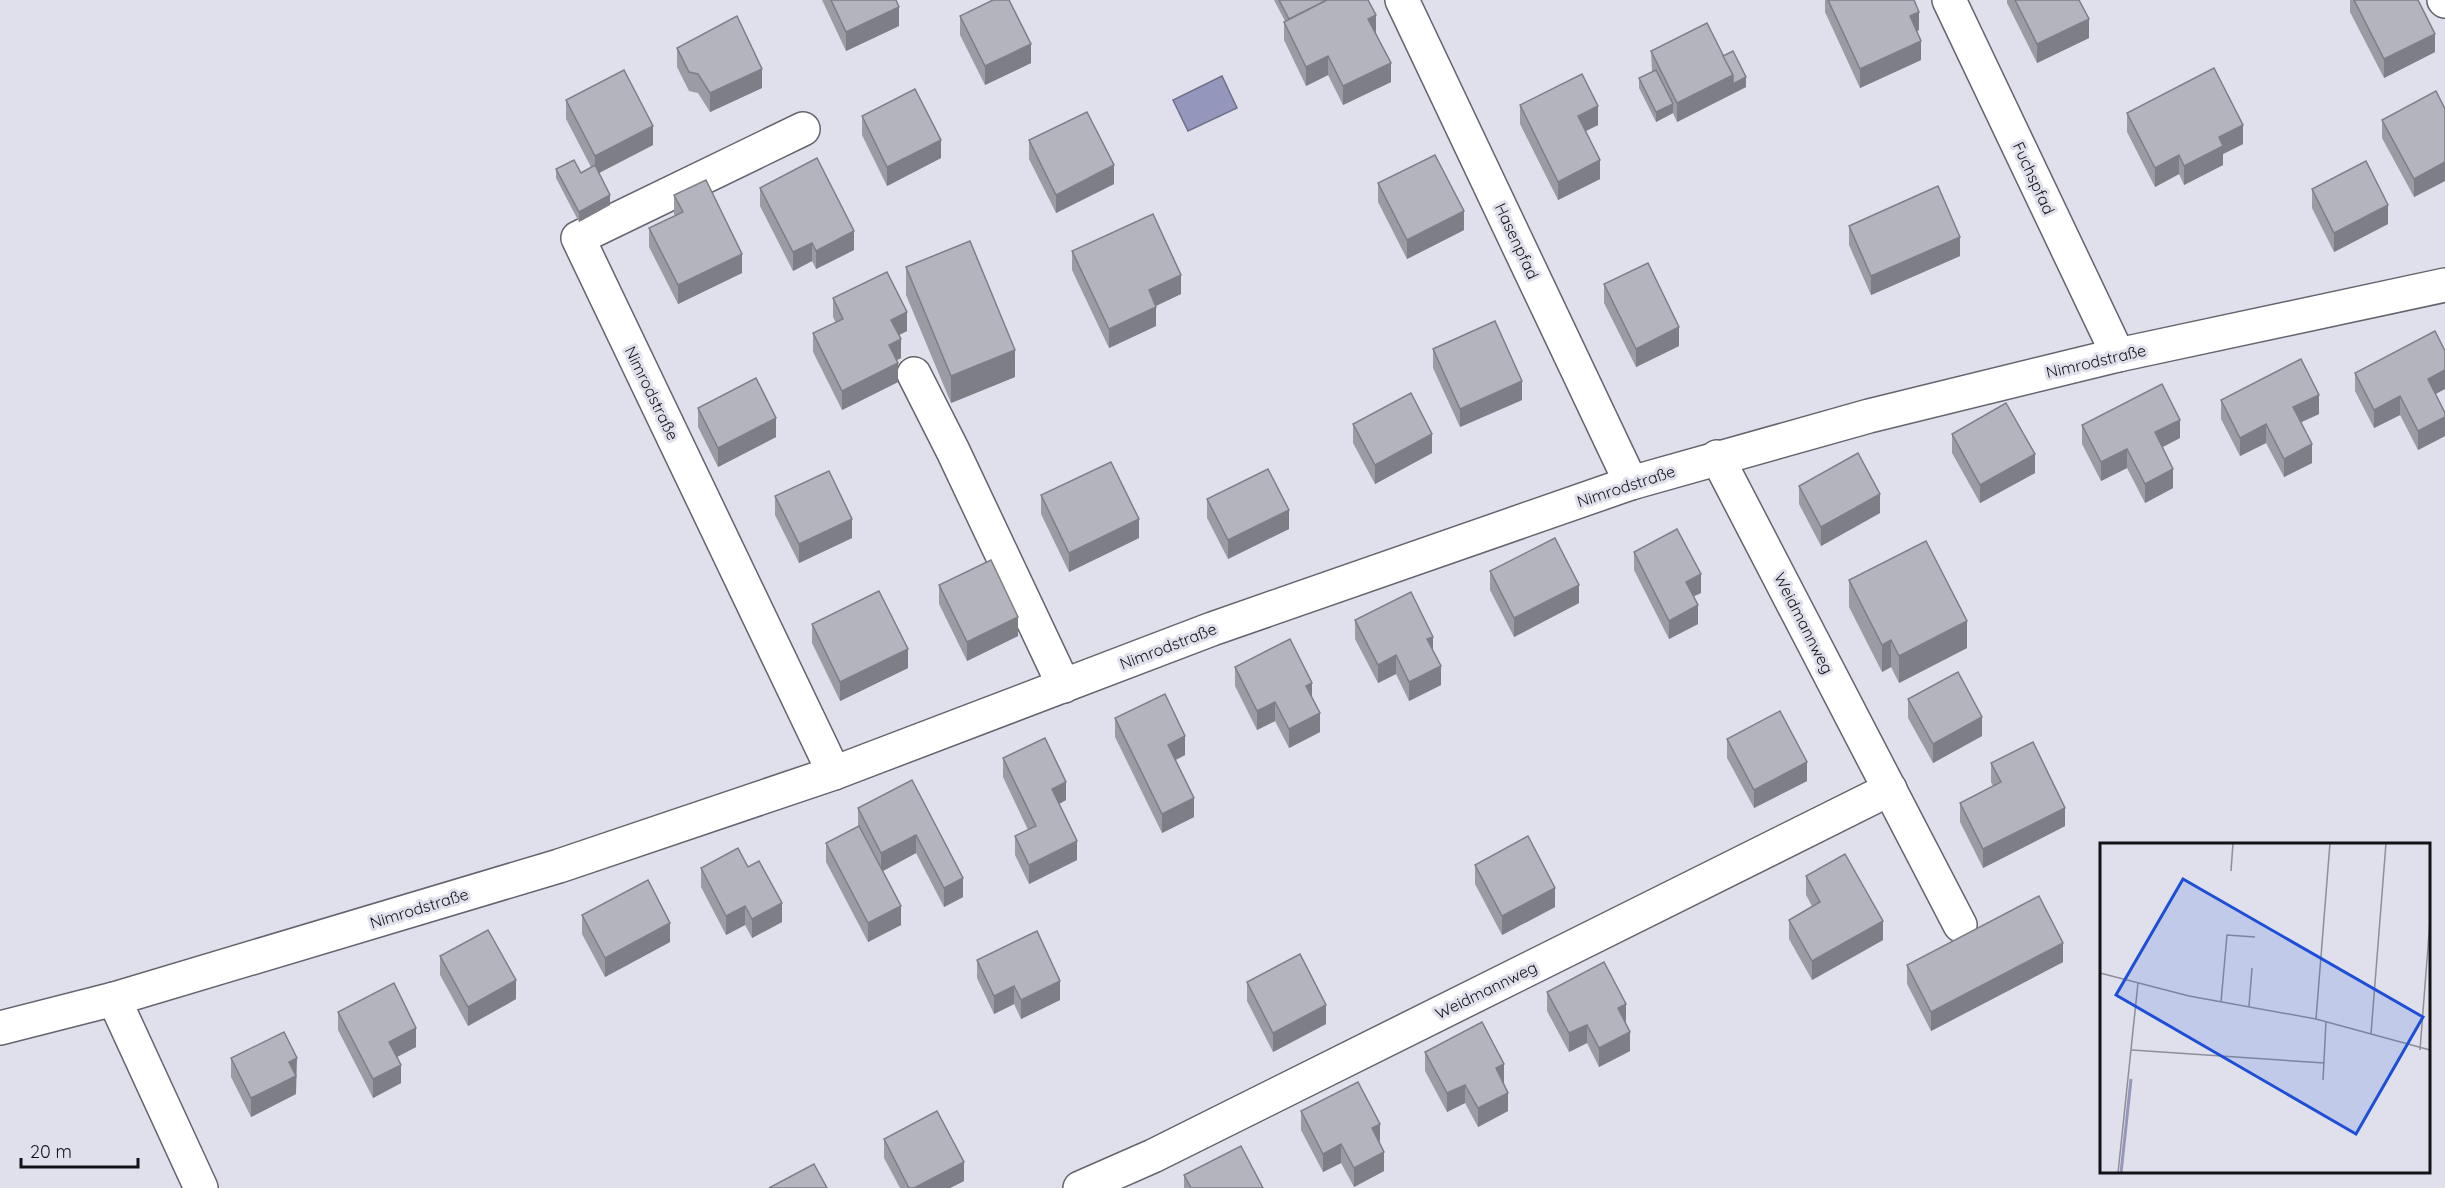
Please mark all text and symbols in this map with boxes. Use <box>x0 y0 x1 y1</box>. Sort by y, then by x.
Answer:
street label: Fuchspfad <box>2009 139 2059 217</box>
street label: Hasenpfad <box>1491 200 1543 282</box>
street label: Nimrodstraße <box>2044 340 2148 382</box>
street label: Nimrodstraße <box>621 343 683 443</box>
street label: Nimrodstraße <box>1574 461 1678 511</box>
street label: Weidmannweg <box>1770 569 1838 677</box>
street label: Nimrodstraße <box>1117 618 1219 674</box>
inset map <box>2100 843 2430 1173</box>
street label: Nimrodstraße <box>367 884 471 932</box>
street label: Weidmannweg <box>1432 957 1540 1023</box>
scale bar <box>21 1131 138 1169</box>
text: 20 m <box>30 1140 72 1163</box>

